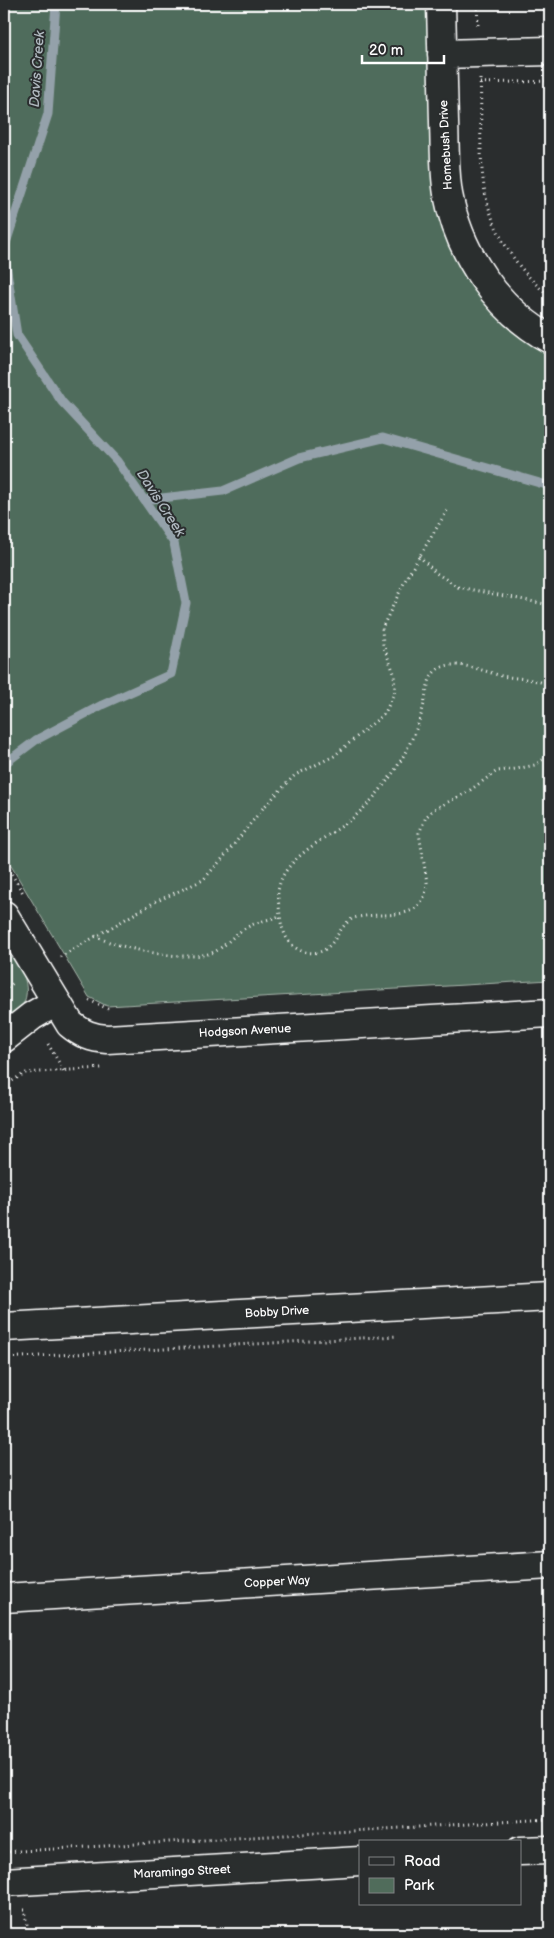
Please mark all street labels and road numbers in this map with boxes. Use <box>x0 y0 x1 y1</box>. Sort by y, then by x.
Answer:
street label: Homebush Drive <box>436 100 456 190</box>
street label: Hodgson Avenue <box>198 1021 292 1041</box>
street label: Bobby Drive <box>244 1303 310 1321</box>
street label: Copper Way <box>244 1573 311 1591</box>
street label: Maramingo Street <box>133 1862 231 1882</box>

